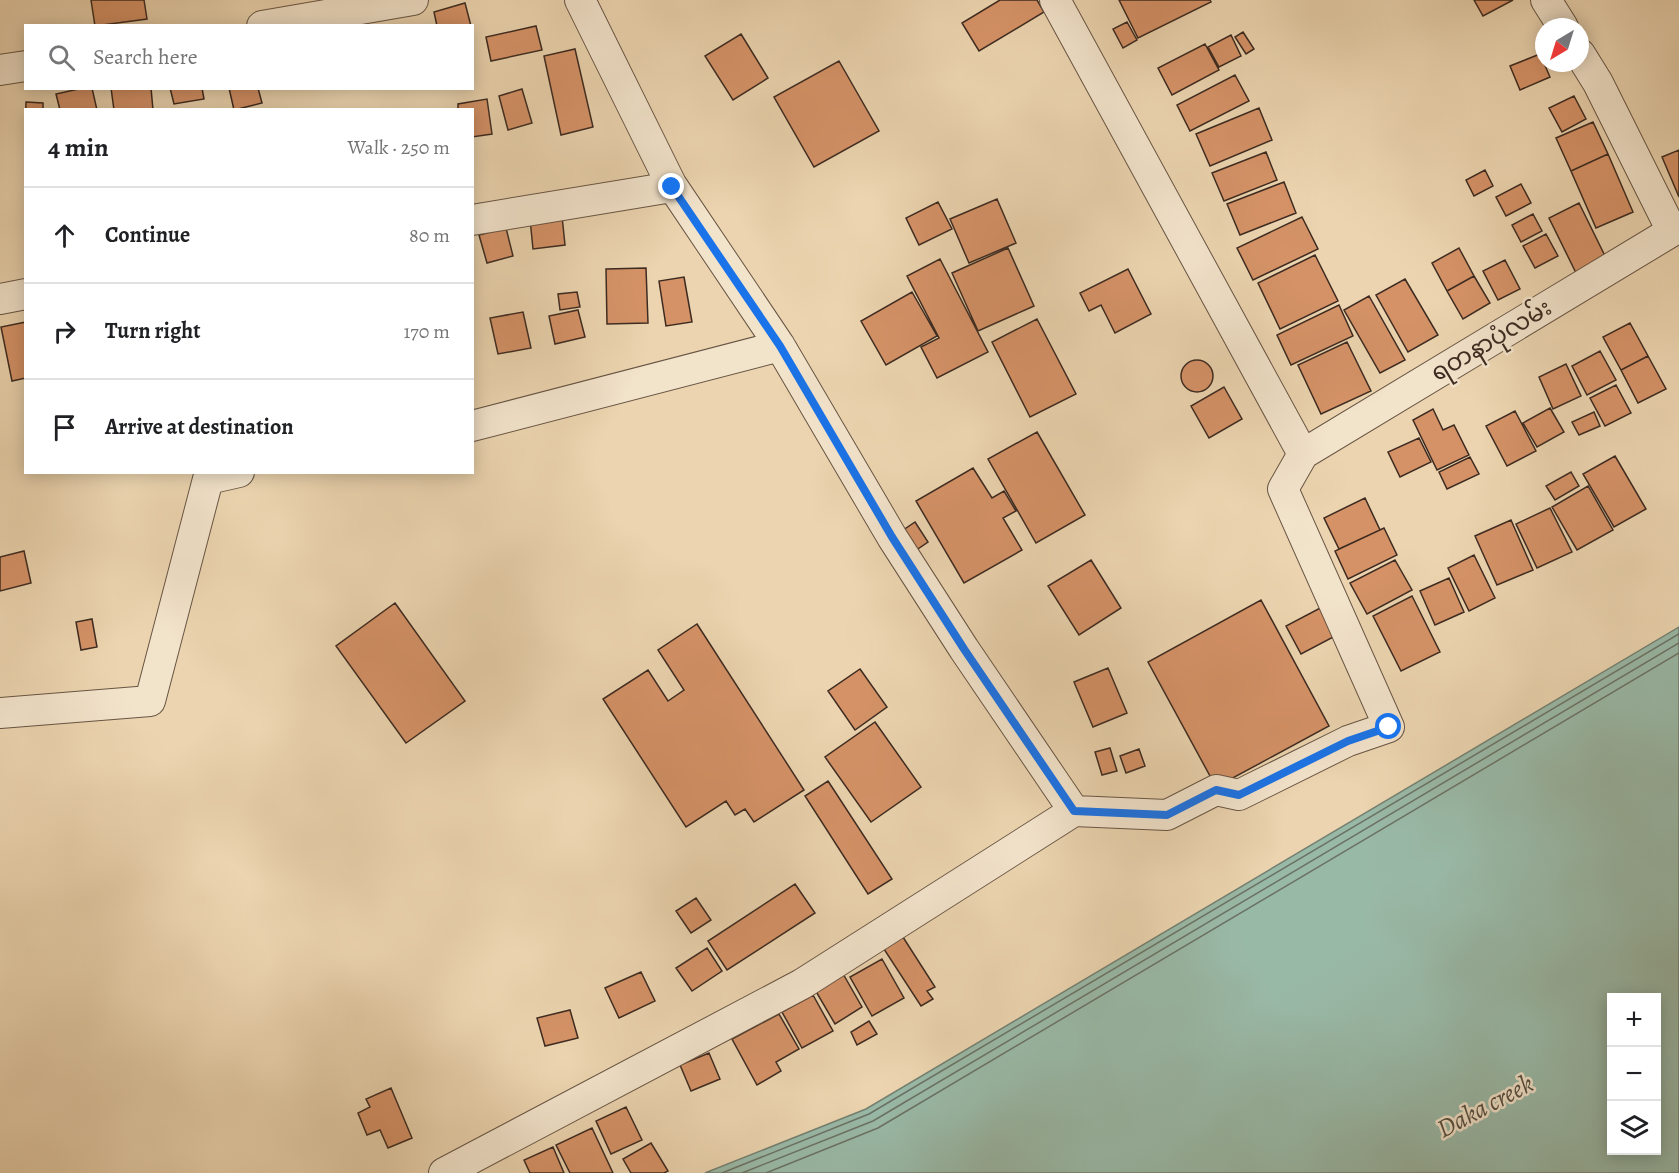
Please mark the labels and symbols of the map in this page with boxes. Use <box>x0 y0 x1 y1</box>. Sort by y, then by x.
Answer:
north arrow <box>1535 18 1589 72</box>
route end <box>658 173 684 199</box>
street label: ရတနာပုံလမ်း <box>1425 291 1559 391</box>
route start <box>1375 713 1401 739</box>
water label: Daka creek <box>1430 1066 1540 1146</box>

